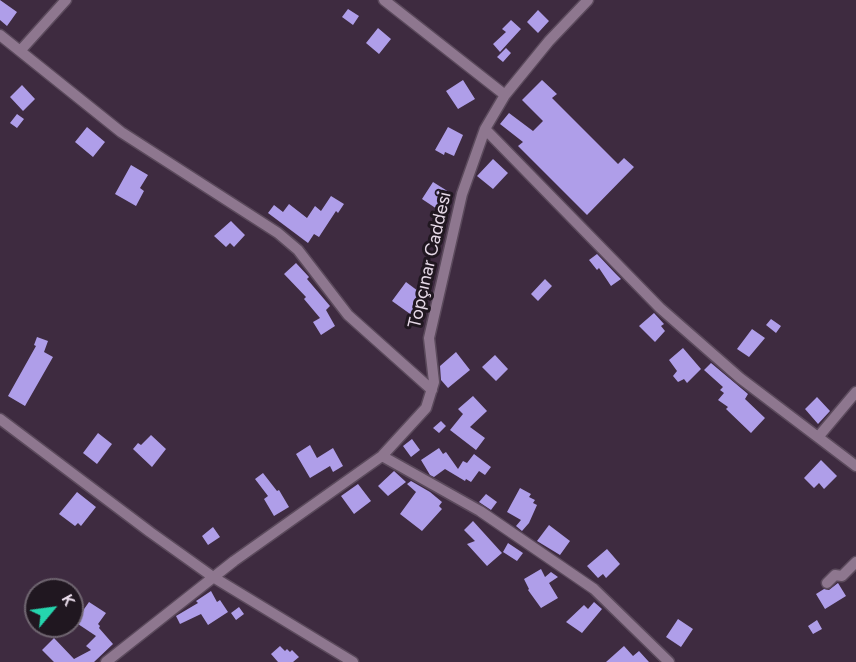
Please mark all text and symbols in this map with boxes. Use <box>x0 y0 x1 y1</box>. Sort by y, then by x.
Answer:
street label: Topçınar Caddesi <box>404 190 456 330</box>
north arrow <box>24 578 84 638</box>
text: K <box>58 591 79 609</box>

